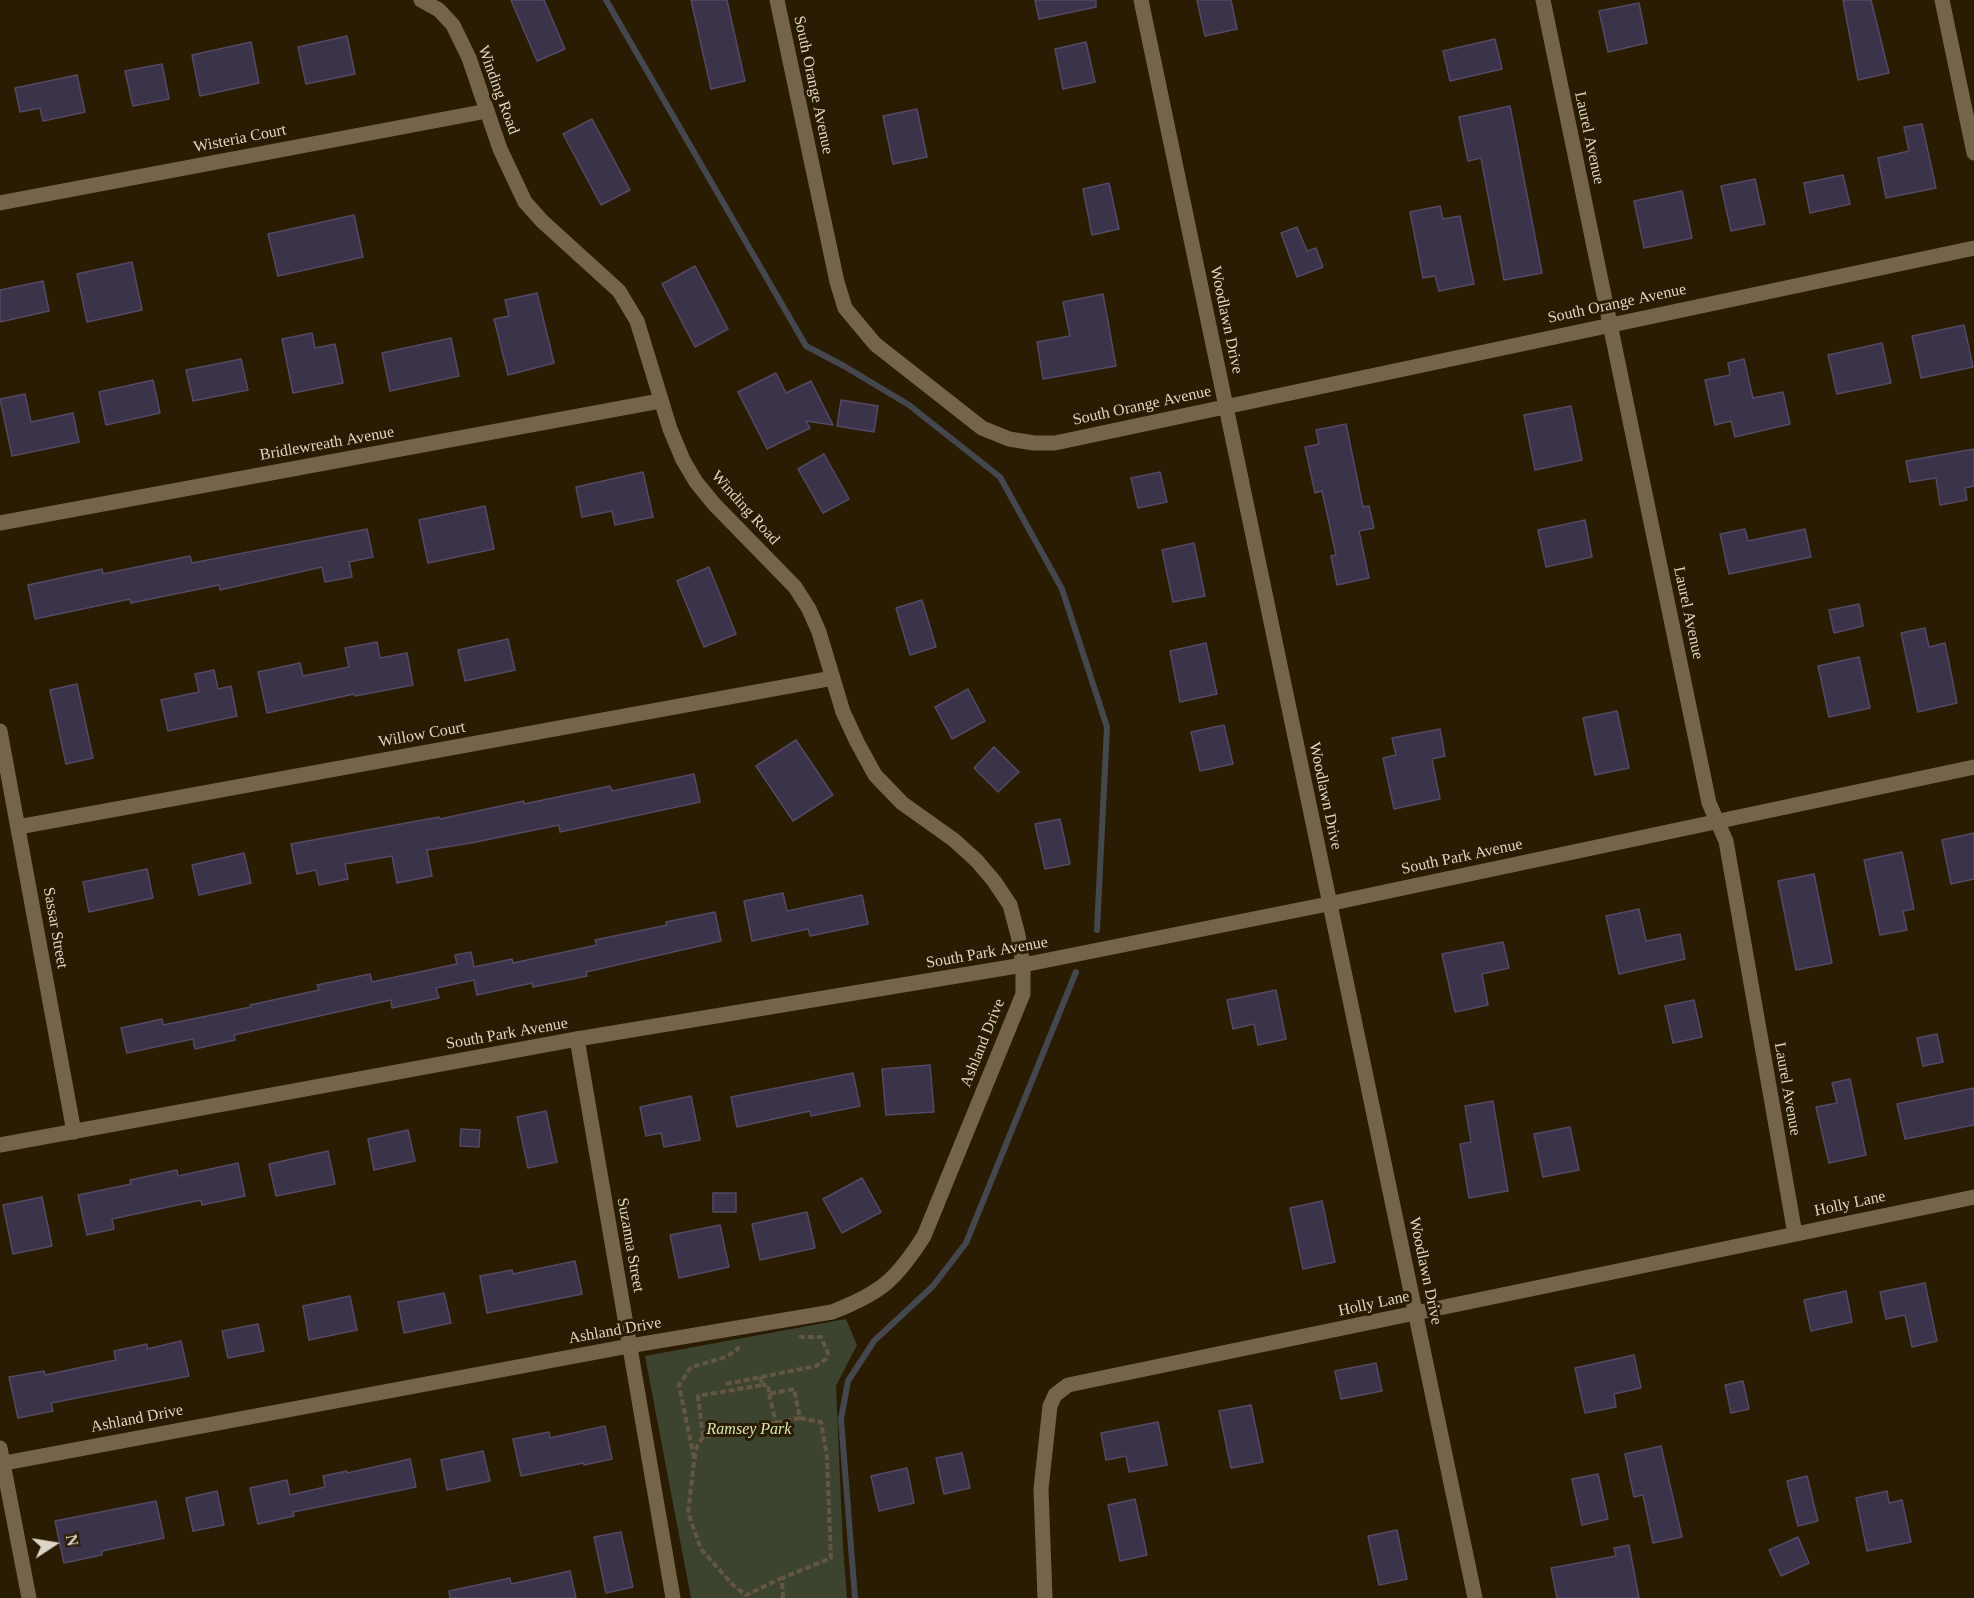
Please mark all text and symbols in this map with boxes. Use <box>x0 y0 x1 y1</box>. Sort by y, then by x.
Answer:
street label: South Orange Avenue <box>789 14 837 156</box>
street label: Winding Road <box>473 43 523 137</box>
street label: Laurel Avenue <box>1570 90 1608 186</box>
street label: Wisteria Court <box>192 121 288 157</box>
street label: Woodlawn Drive <box>1205 265 1247 375</box>
street label: South Orange Avenue <box>1546 280 1688 328</box>
street label: South Orange Avenue <box>1071 382 1213 430</box>
street label: Bridlewreath Avenue <box>258 423 396 465</box>
street label: Winding Road <box>707 467 783 549</box>
street label: Laurel Avenue <box>1669 565 1707 661</box>
street label: Willow Court <box>377 718 467 752</box>
street label: Woodlawn Drive <box>1304 741 1346 851</box>
street label: South Park Avenue <box>1400 835 1524 879</box>
street label: Sassar Street <box>38 886 72 970</box>
street label: South Park Avenue <box>925 933 1049 973</box>
street label: Ashland Drive <box>957 996 1009 1090</box>
street label: South Park Avenue <box>445 1014 569 1054</box>
street label: Laurel Avenue <box>1769 1041 1805 1137</box>
street label: Holly Lane <box>1813 1187 1887 1221</box>
street label: Suzanna Street <box>612 1196 648 1294</box>
street label: Woodlawn Drive <box>1404 1216 1446 1326</box>
street label: Holly Lane <box>1337 1287 1411 1321</box>
street label: Ashland Drive <box>567 1313 663 1349</box>
street label: Ashland Drive <box>89 1401 185 1437</box>
park label: Ramsey Park <box>707 1420 791 1440</box>
north arrow <box>24 1514 84 1574</box>
text: N <box>63 1533 82 1548</box>

